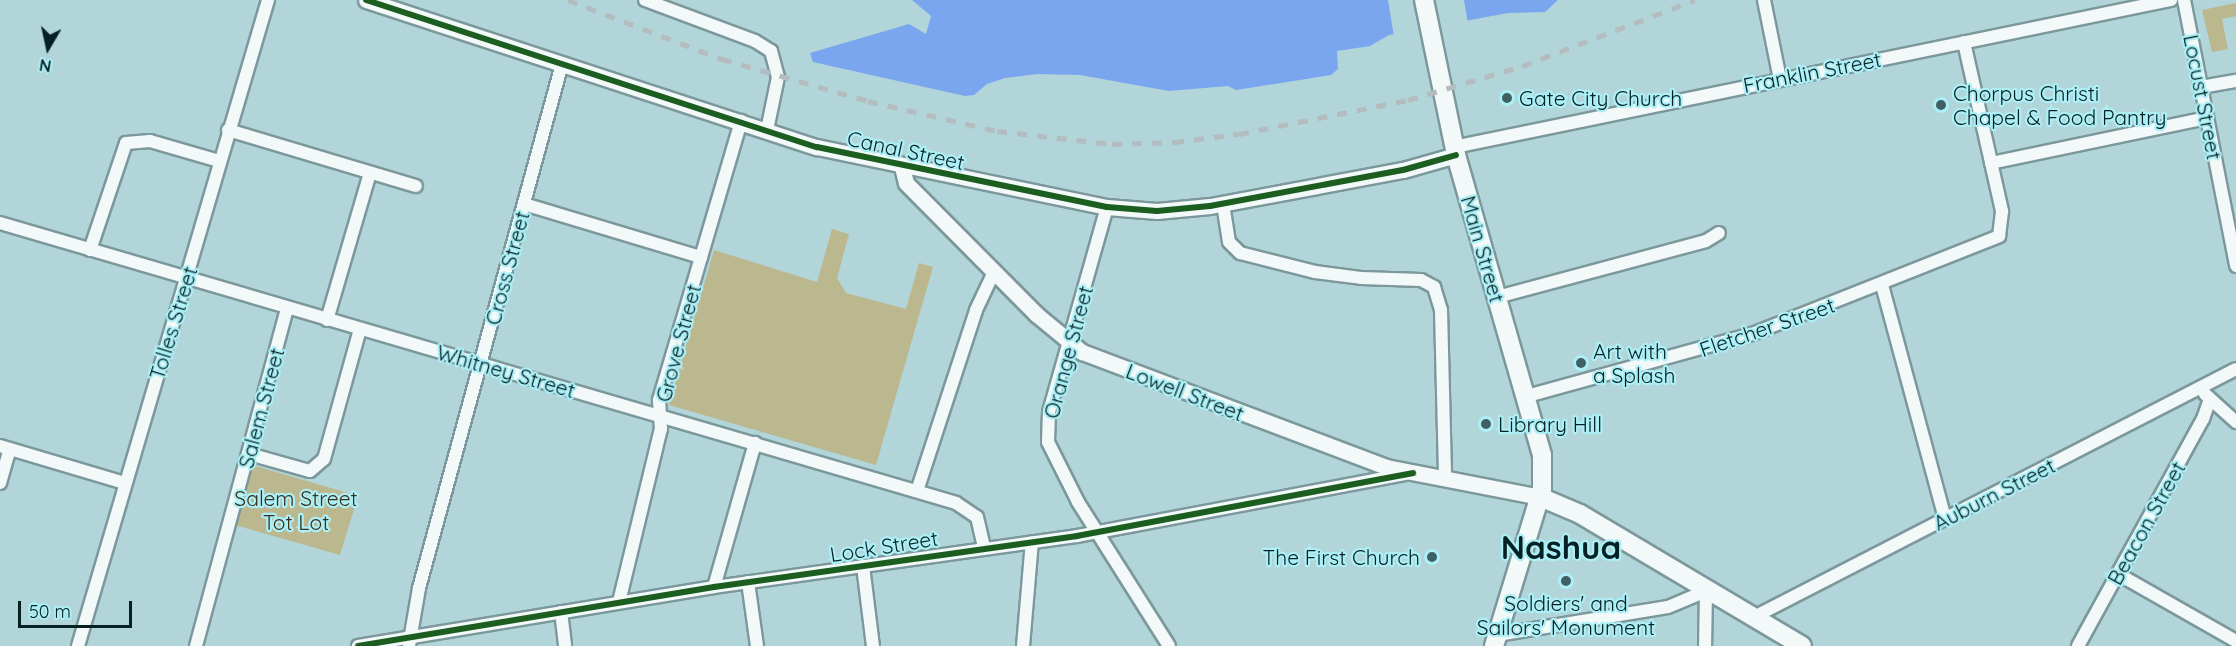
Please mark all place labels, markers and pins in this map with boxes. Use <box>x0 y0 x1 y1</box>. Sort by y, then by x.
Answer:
place label: Chorpus Christi Chapel & Food Pantry <box>1953 80 2166 130</box>
place label: Gate City Church <box>1519 85 1682 111</box>
marker: Gate City Church <box>1500 91 1514 105</box>
marker: Chorpus Christi Chapel & Food Pantry <box>1934 98 1948 112</box>
place label: Art with a Splash <box>1593 338 1675 388</box>
marker: Art with a Splash <box>1574 356 1588 370</box>
place label: Library Hill <box>1498 411 1602 437</box>
marker: Library Hill <box>1479 417 1493 431</box>
place label: The First Church <box>1263 544 1420 570</box>
marker: The First Church <box>1425 550 1439 564</box>
marker: Soldiers' and Sailors' Monument <box>1559 574 1573 588</box>
place label: Soldiers' and Sailors' Monument <box>1477 590 1655 640</box>

